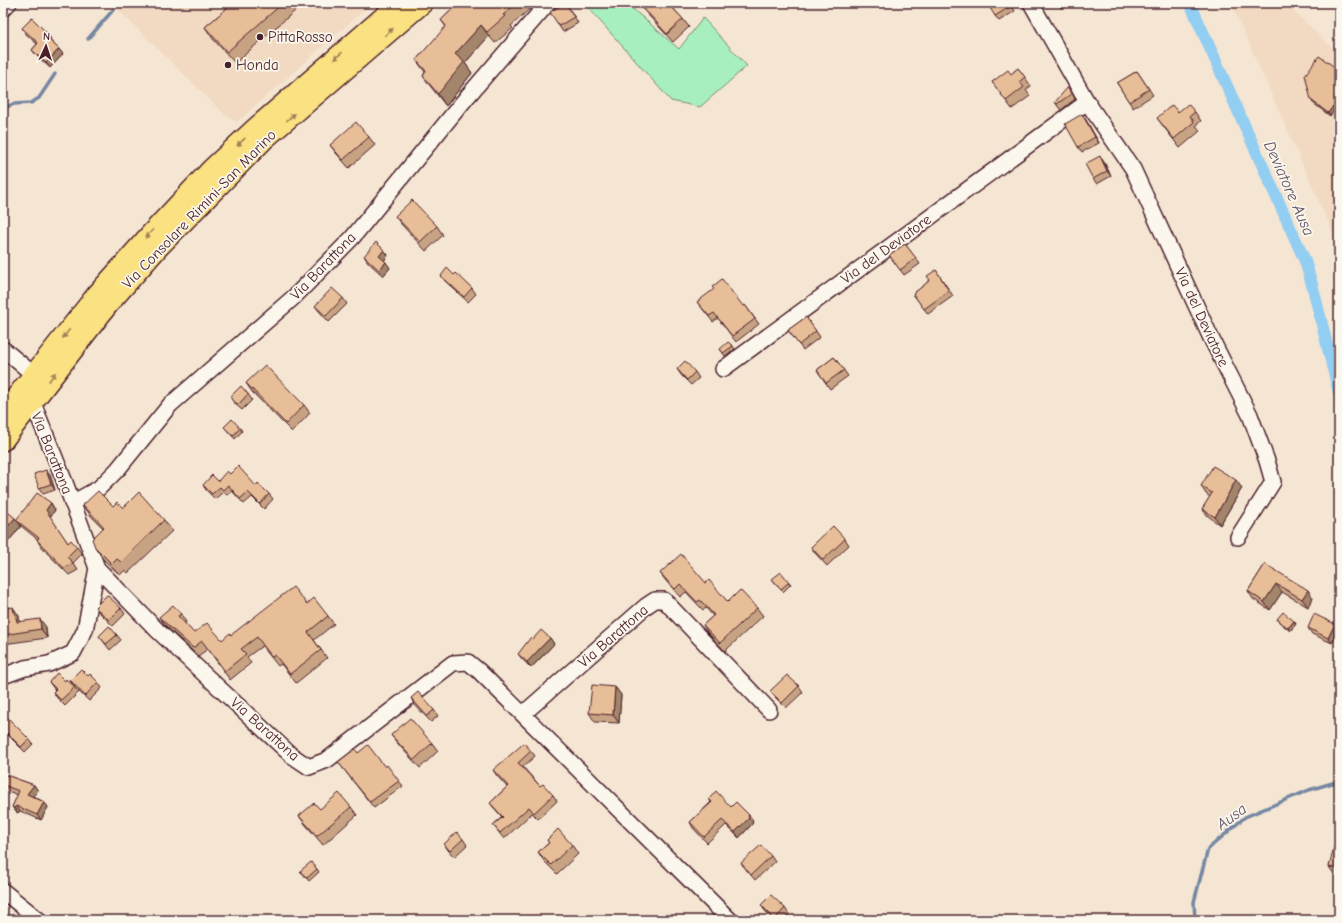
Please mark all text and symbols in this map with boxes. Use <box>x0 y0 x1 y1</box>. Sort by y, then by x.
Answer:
north arrow <box>26 26 66 66</box>
one-way arrow <box>384 27 395 36</box>
place label: PittaRosso <box>268 28 333 46</box>
text: N <box>43 30 50 43</box>
marker: PittaRosso <box>255 32 265 42</box>
one-way arrow <box>334 51 343 60</box>
place label: Honda <box>236 56 279 74</box>
marker: Honda <box>223 60 233 70</box>
one-way arrow <box>286 112 296 121</box>
street label: Via Consolare Rimini-San Marino <box>118 126 280 292</box>
one-way arrow <box>236 137 245 146</box>
water label: Deviatore Ausa <box>1260 138 1318 239</box>
street label: Via del Deviatore <box>837 210 935 288</box>
one-way arrow <box>145 229 154 240</box>
street label: Via Barattona <box>286 229 360 303</box>
street label: Via del Deviatore <box>1171 265 1233 370</box>
one-way arrow <box>61 328 70 339</box>
one-way arrow <box>48 372 57 383</box>
street label: Via Barattona <box>27 409 77 497</box>
street label: Via Barattona <box>574 601 652 671</box>
street label: Via Barattona <box>227 693 303 765</box>
water label: Ausa <box>1212 800 1250 834</box>

